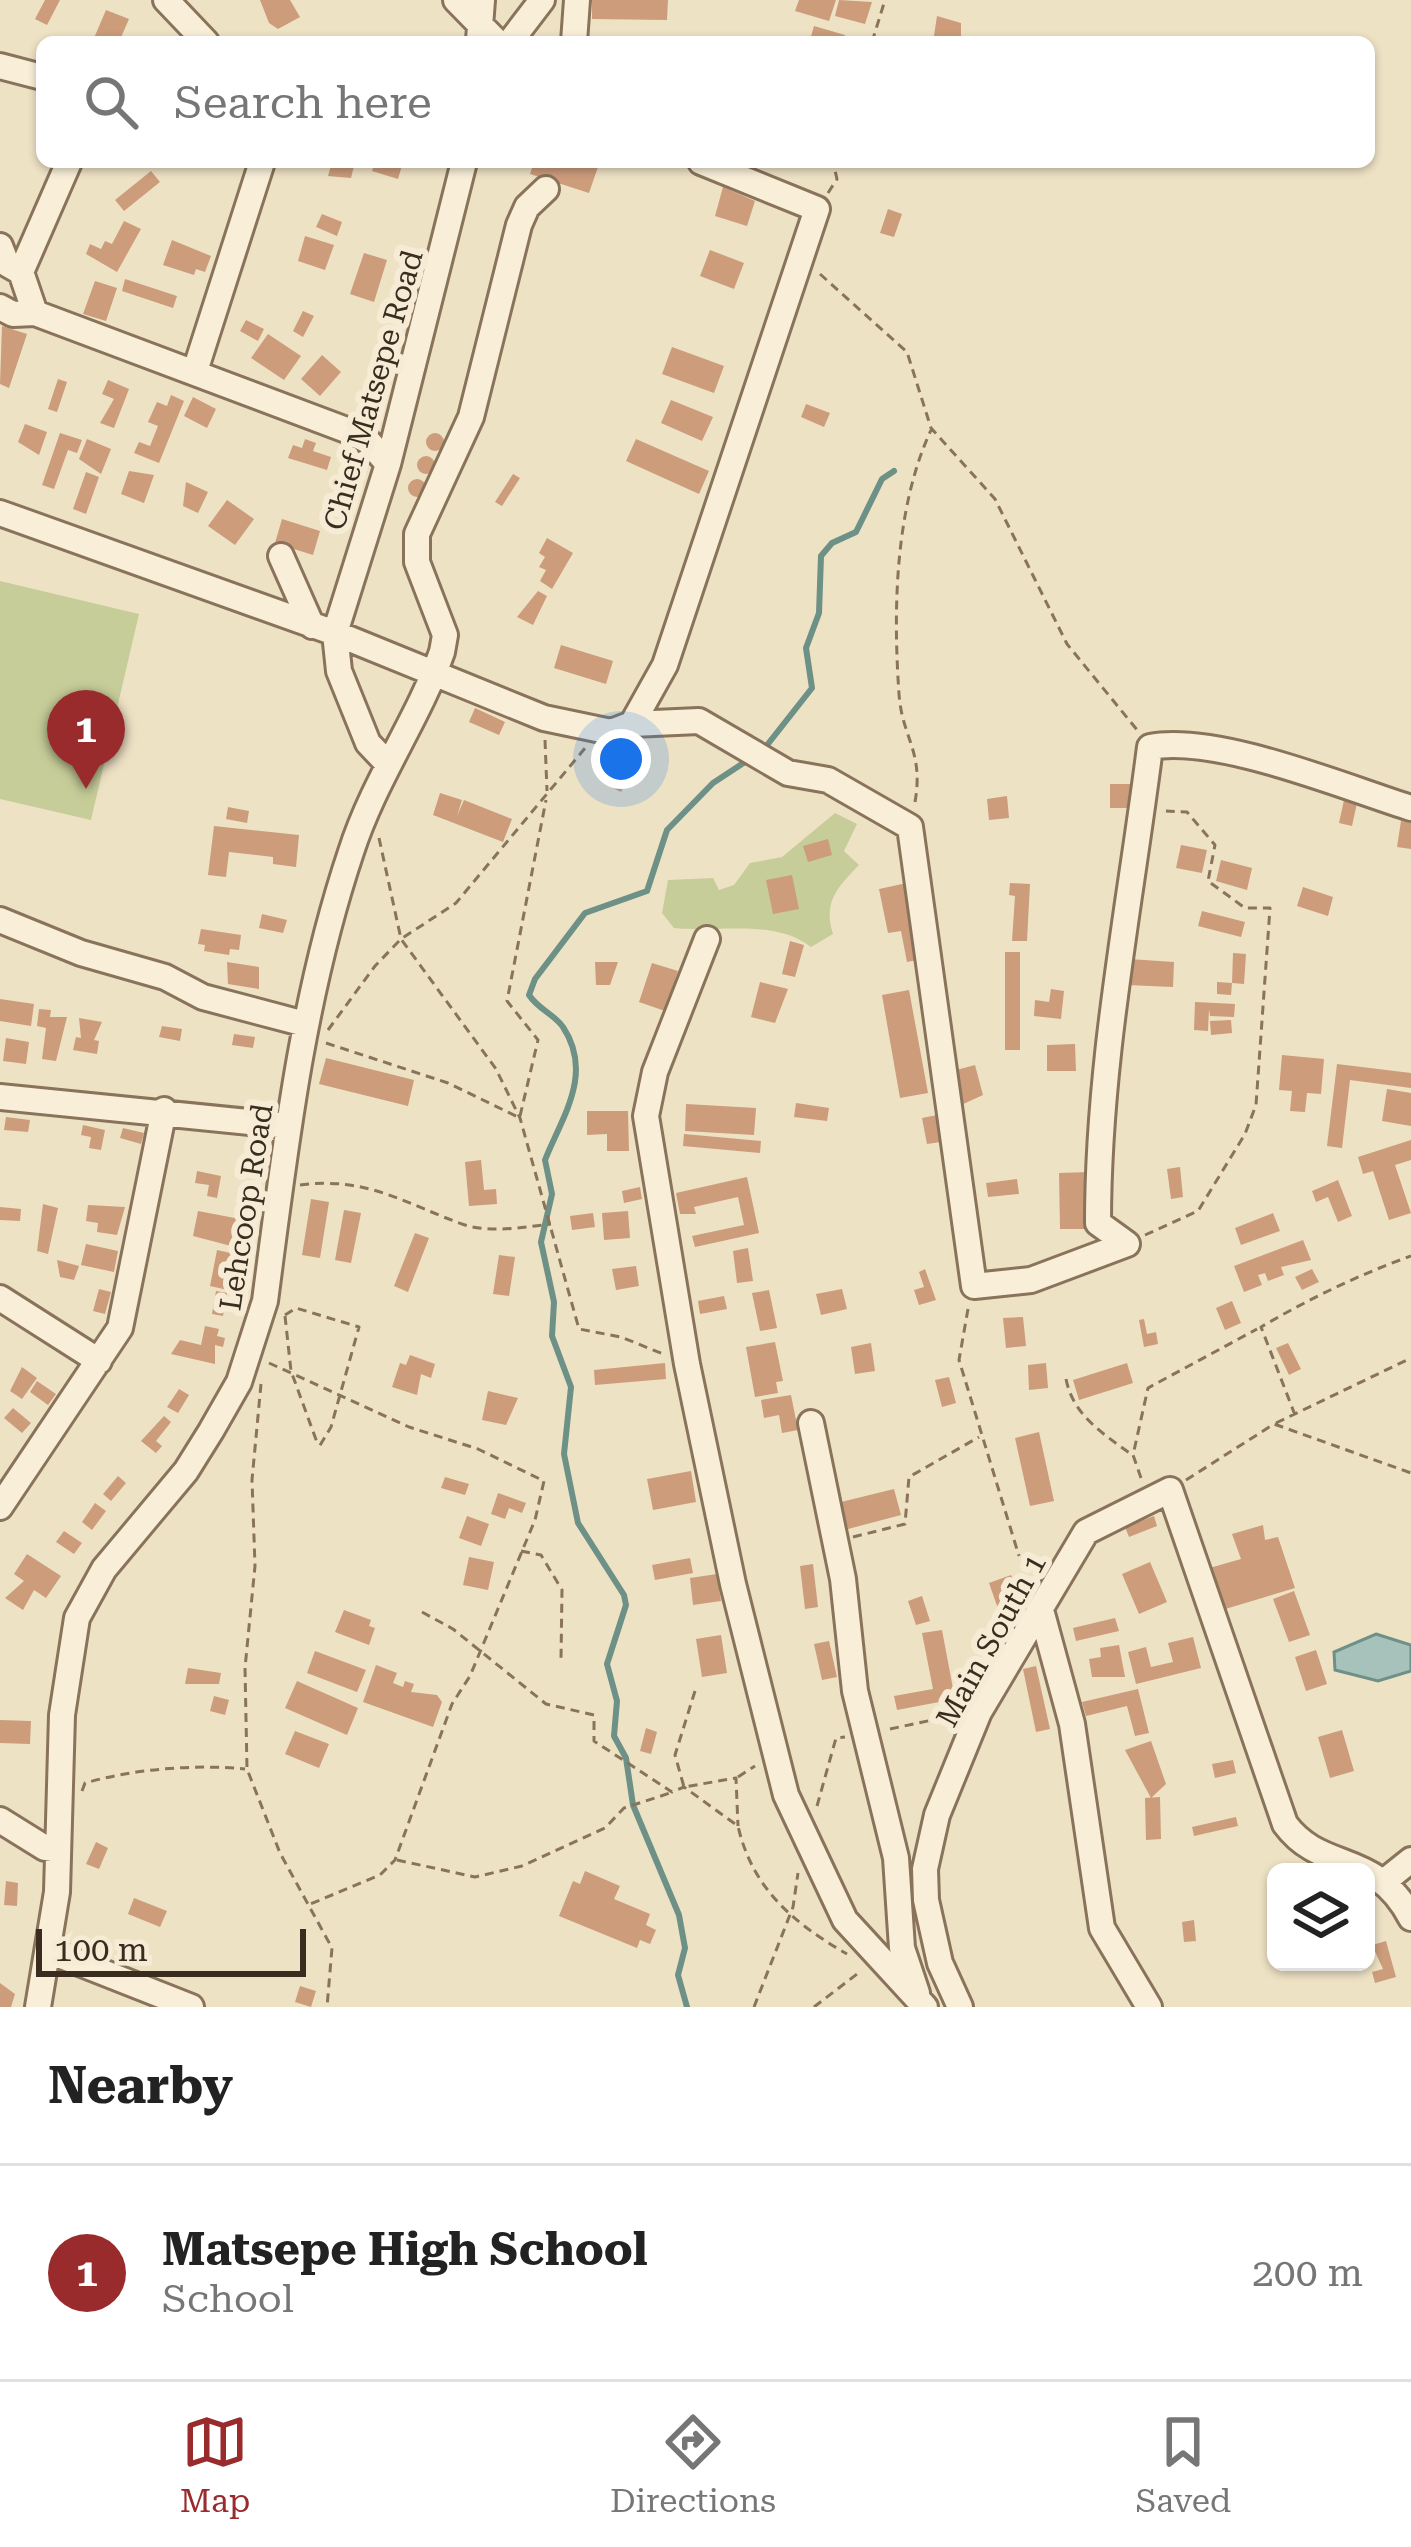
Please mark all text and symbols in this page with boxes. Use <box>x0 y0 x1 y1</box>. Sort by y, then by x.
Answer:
search box <box>36 36 1375 168</box>
icon: search <box>78 69 144 135</box>
text: Search here <box>174 76 432 129</box>
street label: Chief Matsepe Road <box>316 246 430 534</box>
pin: 1 <box>47 690 125 789</box>
your location <box>591 729 651 789</box>
street label: Lehcoop Road <box>212 1101 280 1313</box>
street label: Main South 1 <box>929 1547 1053 1733</box>
map controls <box>1267 1863 1375 1971</box>
button: layers <box>1267 1863 1375 1971</box>
scale bar <box>36 1923 306 1976</box>
text: 100 m <box>54 1930 148 1969</box>
text: Nearby <box>48 2056 233 2115</box>
text: Matsepe High School <box>162 2223 648 2276</box>
text: 1 <box>76 2250 98 2296</box>
text: 200 m <box>1252 2250 1363 2296</box>
text: School <box>162 2276 294 2322</box>
tab: Map <box>180 2409 250 2520</box>
tab: Directions <box>610 2409 776 2520</box>
tab: Saved <box>1136 2409 1231 2520</box>

